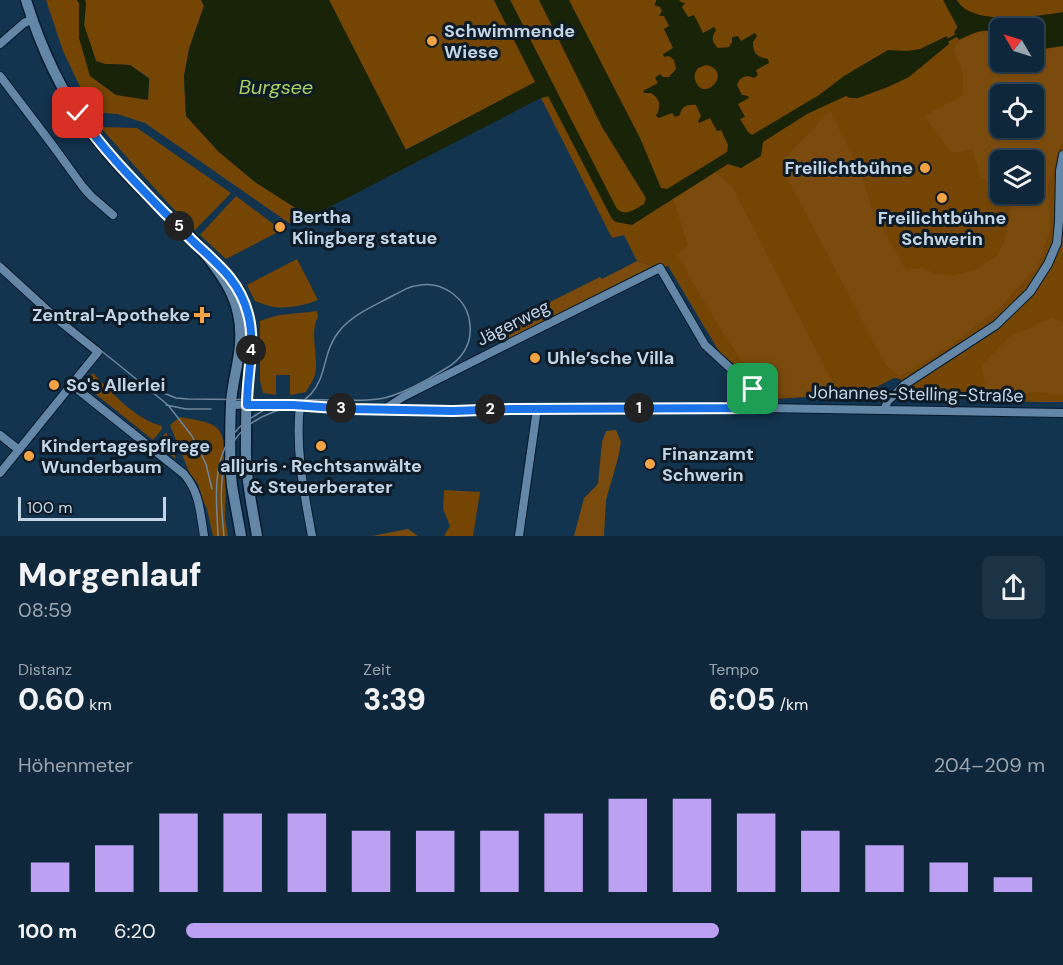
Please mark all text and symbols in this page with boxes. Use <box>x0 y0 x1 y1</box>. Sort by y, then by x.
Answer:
north arrow <box>990 18 1044 72</box>
map controls <box>990 18 1044 204</box>
place label: Schwimmende Wiese <box>444 19 575 64</box>
marker: Schwimmende Wiese <box>425 34 439 48</box>
water label: Burgsee <box>239 74 313 100</box>
button: locate <box>990 84 1044 138</box>
pin <box>52 87 103 138</box>
icon: check <box>61 96 94 129</box>
button: layers <box>990 150 1044 204</box>
place label: Freilichtbühne <box>784 156 913 180</box>
marker: Freilichtbühne <box>918 161 932 175</box>
marker: Freilichtbühne Schwerin <box>935 191 949 205</box>
place label: Bertha Klingberg statue <box>292 205 437 250</box>
place label: Freilichtbühne Schwerin <box>878 206 1006 251</box>
pin: 5 <box>164 211 194 241</box>
text: 5 <box>174 215 184 236</box>
marker: Bertha Klingberg statue <box>273 220 287 234</box>
street label: Jägerweg <box>472 294 554 352</box>
place label: Zentral-Apotheke <box>32 303 190 327</box>
marker: Zentral-Apotheke <box>195 308 209 322</box>
pin: 4 <box>236 335 266 365</box>
text: 4 <box>246 339 256 360</box>
place label: Uhle’sche Villa <box>547 346 674 370</box>
marker: Uhle’sche Villa <box>528 351 542 365</box>
pin <box>727 363 778 414</box>
icon: arrive <box>736 372 769 405</box>
place label: So's Allerlei <box>66 373 165 397</box>
marker: So's Allerlei <box>47 378 61 392</box>
street label: Johannes-Stelling-Straße <box>808 380 1024 408</box>
pin: 3 <box>326 393 356 423</box>
pin: 1 <box>624 393 654 423</box>
pin: 2 <box>475 394 505 424</box>
text: 3 <box>336 397 346 418</box>
text: 1 <box>636 397 642 418</box>
text: 2 <box>485 398 495 419</box>
place label: Kindertagespflrege Wunderbaum <box>41 434 210 479</box>
marker: alljuris · Rechtsanwälte & Steuerberater <box>314 439 328 453</box>
place label: Finanzamt Schwerin <box>662 442 754 487</box>
marker: Kindertagespflrege Wunderbaum <box>22 449 36 463</box>
place label: alljuris · Rechtsanwälte & Steuerberater <box>220 454 422 499</box>
marker: Finanzamt Schwerin <box>643 457 657 471</box>
scale bar <box>18 494 166 522</box>
text: 100 m <box>27 497 72 518</box>
text: Morgenlauf <box>18 553 202 596</box>
button: share <box>982 556 1045 619</box>
text: 08:59 <box>18 597 72 623</box>
text: Distanz <box>18 659 72 680</box>
text: Zeit <box>363 659 391 680</box>
text: Tempo <box>709 659 759 680</box>
text: 0.60 <box>18 680 85 719</box>
text: 3:39 <box>363 680 426 719</box>
text: 6:05 <box>709 680 775 719</box>
text: km <box>85 694 112 715</box>
text: /km <box>775 694 808 715</box>
text: Höhenmeter <box>18 752 133 778</box>
text: 204–209 m <box>934 752 1045 778</box>
text: 100 m <box>18 918 77 944</box>
text: 6:20 <box>114 918 156 944</box>

